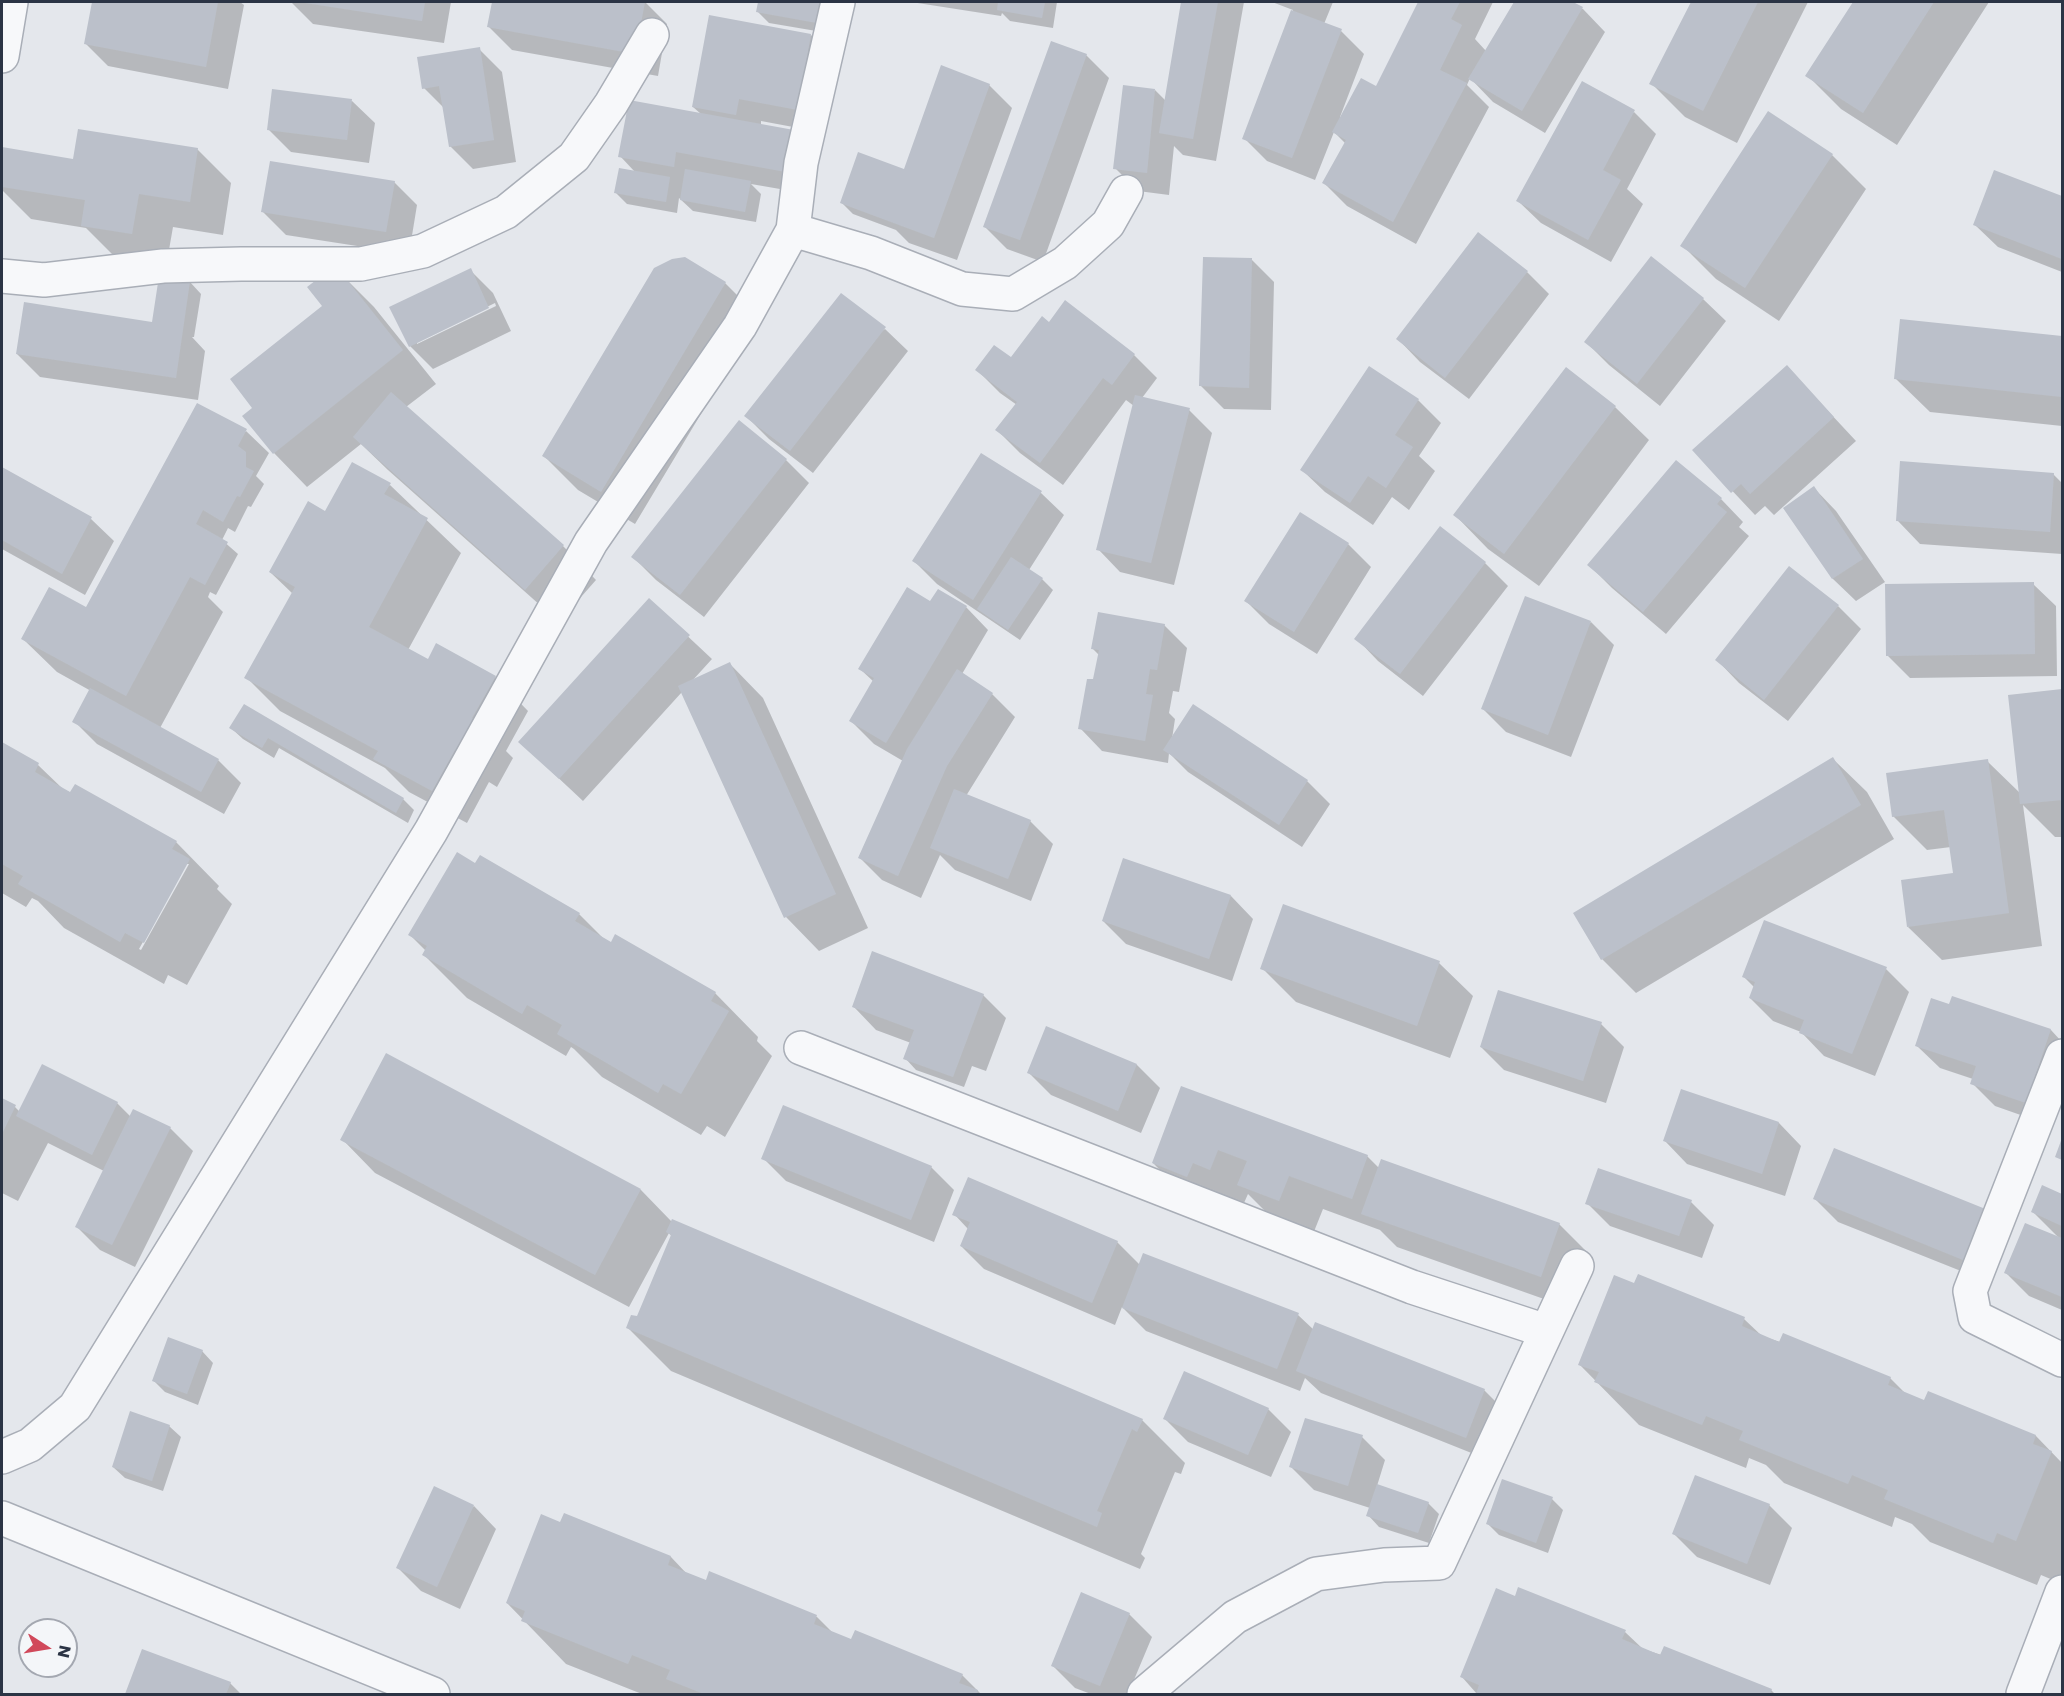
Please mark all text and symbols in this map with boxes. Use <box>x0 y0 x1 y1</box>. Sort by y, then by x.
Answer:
north arrow <box>18 1618 78 1678</box>
text: N <box>52 1643 77 1660</box>

